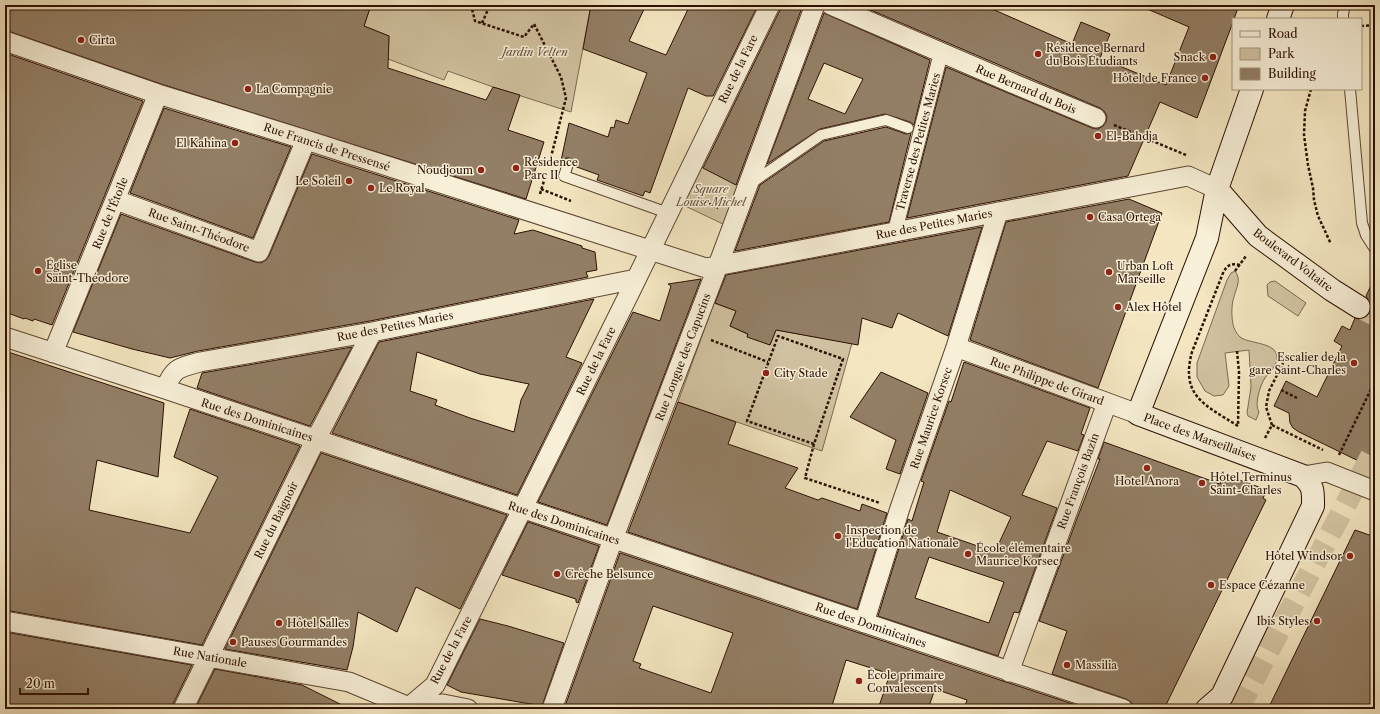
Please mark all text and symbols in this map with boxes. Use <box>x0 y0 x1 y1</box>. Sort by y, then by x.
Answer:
legend <box>1232 18 1362 90</box>
text: Road <box>1268 26 1298 41</box>
street label: Rue de la Fare <box>715 32 761 106</box>
place label: Cirta <box>89 33 115 47</box>
marker: Cirta <box>76 35 86 45</box>
place label: Résidence Bernard du Bois Étudiants <box>1046 41 1146 68</box>
park label: Jardin Velten <box>499 45 568 59</box>
text: Park <box>1268 46 1295 61</box>
marker: Résidence Bernard du Bois Étudiants <box>1033 49 1043 59</box>
place label: Snack <box>1174 50 1206 64</box>
marker: Snack <box>1208 52 1218 62</box>
street label: Rue Bernard du Bois <box>973 61 1079 117</box>
text: Building <box>1268 66 1316 81</box>
street label: Traverse des Petites Maries <box>893 71 943 213</box>
place label: Hôtel de France <box>1113 71 1197 85</box>
marker: Hôtel de France <box>1200 73 1210 83</box>
place label: La Compagnie <box>256 82 332 96</box>
marker: La Compagnie <box>243 84 253 94</box>
street label: Rue Francis de Pressensé <box>262 120 392 174</box>
place label: El-Bahdja <box>1106 129 1158 143</box>
marker: El-Bahdja <box>1093 131 1103 141</box>
place label: El Kahina <box>176 136 227 150</box>
marker: El Kahina <box>230 138 240 148</box>
place label: Résidence Parc II <box>524 155 578 182</box>
place label: Noudjoum <box>417 163 474 177</box>
marker: Résidence Parc II <box>511 163 521 173</box>
marker: Noudjoum <box>476 165 486 175</box>
place label: Le Soleil <box>295 174 342 188</box>
street label: Rue de l'Étoile <box>89 175 131 251</box>
marker: Le Soleil <box>344 176 354 186</box>
place label: Le Royal <box>379 181 425 195</box>
park label: Square Louise Michel <box>675 182 747 209</box>
marker: Le Royal <box>366 183 376 193</box>
street label: Rue Saint-Théodore <box>146 205 252 255</box>
street label: Rue des Petites Maries <box>875 206 994 242</box>
place label: Casa Ortega <box>1098 210 1161 224</box>
marker: Casa Ortega <box>1085 212 1095 222</box>
street label: Boulevard Voltaire <box>1250 225 1336 295</box>
place label: Église Saint-Théodore <box>46 258 129 285</box>
place label: Urban Loft Marseille <box>1117 259 1174 286</box>
marker: Église Saint-Théodore <box>33 266 43 276</box>
marker: Urban Loft Marseille <box>1104 267 1114 277</box>
street label: Rue Longue des Capucins <box>652 291 714 423</box>
place label: Alex Hôtel <box>1125 300 1182 314</box>
marker: Alex Hôtel <box>1113 302 1123 312</box>
street label: Rue des Petites Maries <box>336 308 455 344</box>
street label: Rue de la Fare <box>573 324 619 398</box>
place label: Escalier de la gare Saint-Charles <box>1249 350 1346 377</box>
street label: Rue Philippe de Girard <box>988 354 1106 408</box>
marker: Escalier de la gare Saint-Charles <box>1349 358 1359 368</box>
street label: Rue Maurice Korsec <box>907 365 955 471</box>
place label: City Stade <box>774 366 828 380</box>
marker: City Stade <box>761 368 771 378</box>
street label: Rue des Dominicaines <box>199 395 315 445</box>
street label: Place des Marseillaises <box>1142 410 1258 464</box>
street label: Rue François Bazin <box>1054 431 1102 531</box>
marker: Hotel Anora <box>1142 463 1152 473</box>
place label: Hôtel Terminus Saint-Charles <box>1210 470 1292 497</box>
place label: Hotel Anora <box>1115 474 1179 488</box>
marker: Hôtel Terminus Saint-Charles <box>1197 478 1207 488</box>
street label: Rue du Baignoir <box>251 479 301 561</box>
street label: Rue des Dominicaines <box>506 498 622 548</box>
place label: Inspection de l'Education Nationale <box>846 523 959 550</box>
marker: Inspection de l'Education Nationale <box>833 531 843 541</box>
place label: École élémentaire Maurice Korsec <box>976 541 1071 568</box>
marker: École élémentaire Maurice Korsec <box>963 549 973 559</box>
place label: Hôtel Windsor <box>1265 549 1342 563</box>
marker: Hôtel Windsor <box>1345 551 1355 561</box>
place label: Crèche Belsunce <box>565 567 653 581</box>
marker: Crèche Belsunce <box>552 569 562 579</box>
place label: Espace Cézanne <box>1219 578 1305 592</box>
marker: Espace Cézanne <box>1206 580 1216 590</box>
street label: Rue des Dominicaines <box>814 599 929 651</box>
street label: Rue de la Fare <box>427 614 475 686</box>
place label: Ibis Styles <box>1256 614 1309 628</box>
place label: Hôtel Salles <box>287 616 349 630</box>
marker: Ibis Styles <box>1312 616 1322 626</box>
marker: Hôtel Salles <box>274 618 284 628</box>
place label: Pauses Gourmandes <box>241 635 347 649</box>
marker: Pauses Gourmandes <box>228 637 238 647</box>
street label: Rue Nationale <box>172 644 248 670</box>
place label: Massilia <box>1075 658 1117 672</box>
marker: Massilia <box>1062 660 1072 670</box>
place label: École primaire Convalescents <box>867 668 944 695</box>
scale bar <box>20 670 88 696</box>
text: 20 m <box>26 676 55 691</box>
marker: École primaire Convalescents <box>854 676 864 686</box>

